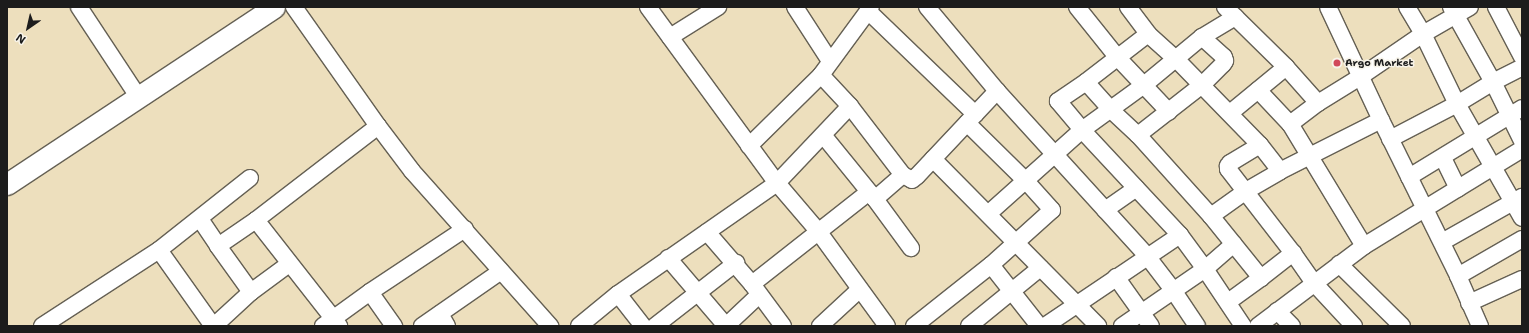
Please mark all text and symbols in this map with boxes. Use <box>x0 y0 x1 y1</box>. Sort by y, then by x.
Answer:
north arrow <box>8 8 48 48</box>
text: N <box>13 30 29 47</box>
place label: Argo Market <box>1345 57 1413 69</box>
marker: Argo Market <box>1332 58 1342 68</box>

